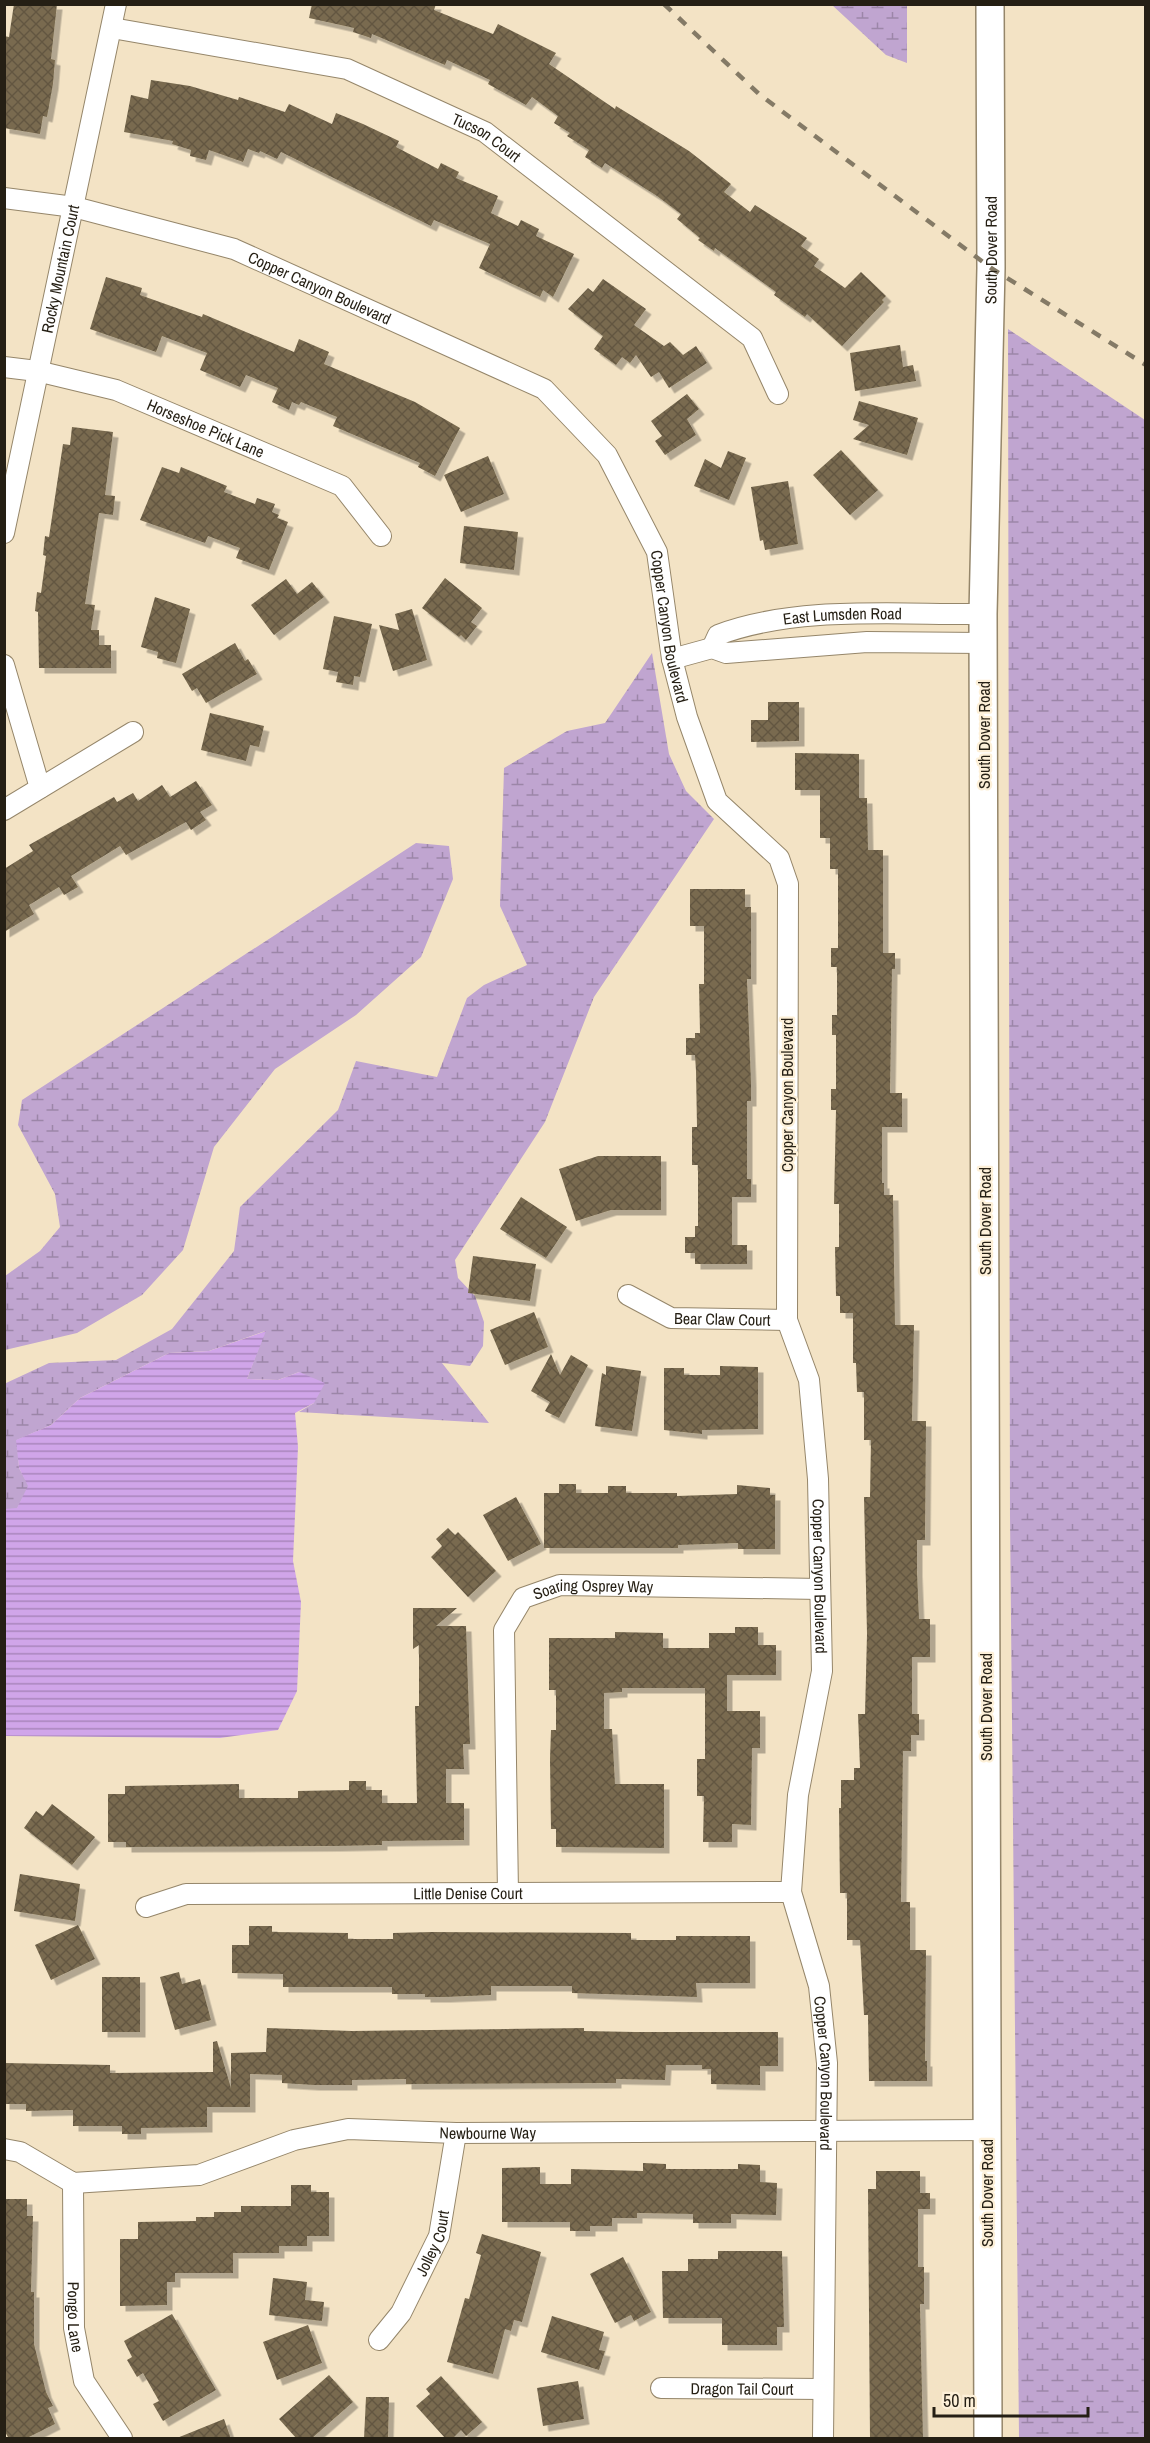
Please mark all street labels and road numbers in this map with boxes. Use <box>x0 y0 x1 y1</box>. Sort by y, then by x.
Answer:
street label: Tucson Court <box>449 107 526 167</box>
street label: South Dover Road <box>979 196 1002 304</box>
street label: Rocky Mountain Court <box>36 202 84 335</box>
street label: Copper Canyon Boulevard <box>245 246 395 330</box>
street label: Horseshoe Pick Lane <box>144 393 268 463</box>
street label: Copper Canyon Boulevard <box>646 549 694 705</box>
street label: East Lumsden Road <box>782 602 902 630</box>
street label: South Dover Road <box>973 681 995 789</box>
street label: Copper Canyon Boulevard <box>776 1018 798 1172</box>
street label: South Dover Road <box>974 1167 996 1275</box>
street label: Bear Claw Court <box>674 1307 771 1331</box>
street label: Copper Canyon Boulevard <box>807 1499 833 1654</box>
street label: Soaring Osprey Way <box>530 1574 654 1605</box>
street label: South Dover Road <box>975 1653 997 1761</box>
street label: Little Denise Court <box>413 1882 523 1904</box>
street label: Copper Canyon Boulevard <box>809 1995 838 2151</box>
street label: Newbourne Way <box>439 2121 536 2144</box>
street label: South Dover Road <box>976 2139 998 2247</box>
street label: Jolley Court <box>410 2208 454 2280</box>
street label: Pongo Lane <box>63 2282 89 2354</box>
street label: Dragon Tail Court <box>690 2377 794 2400</box>

